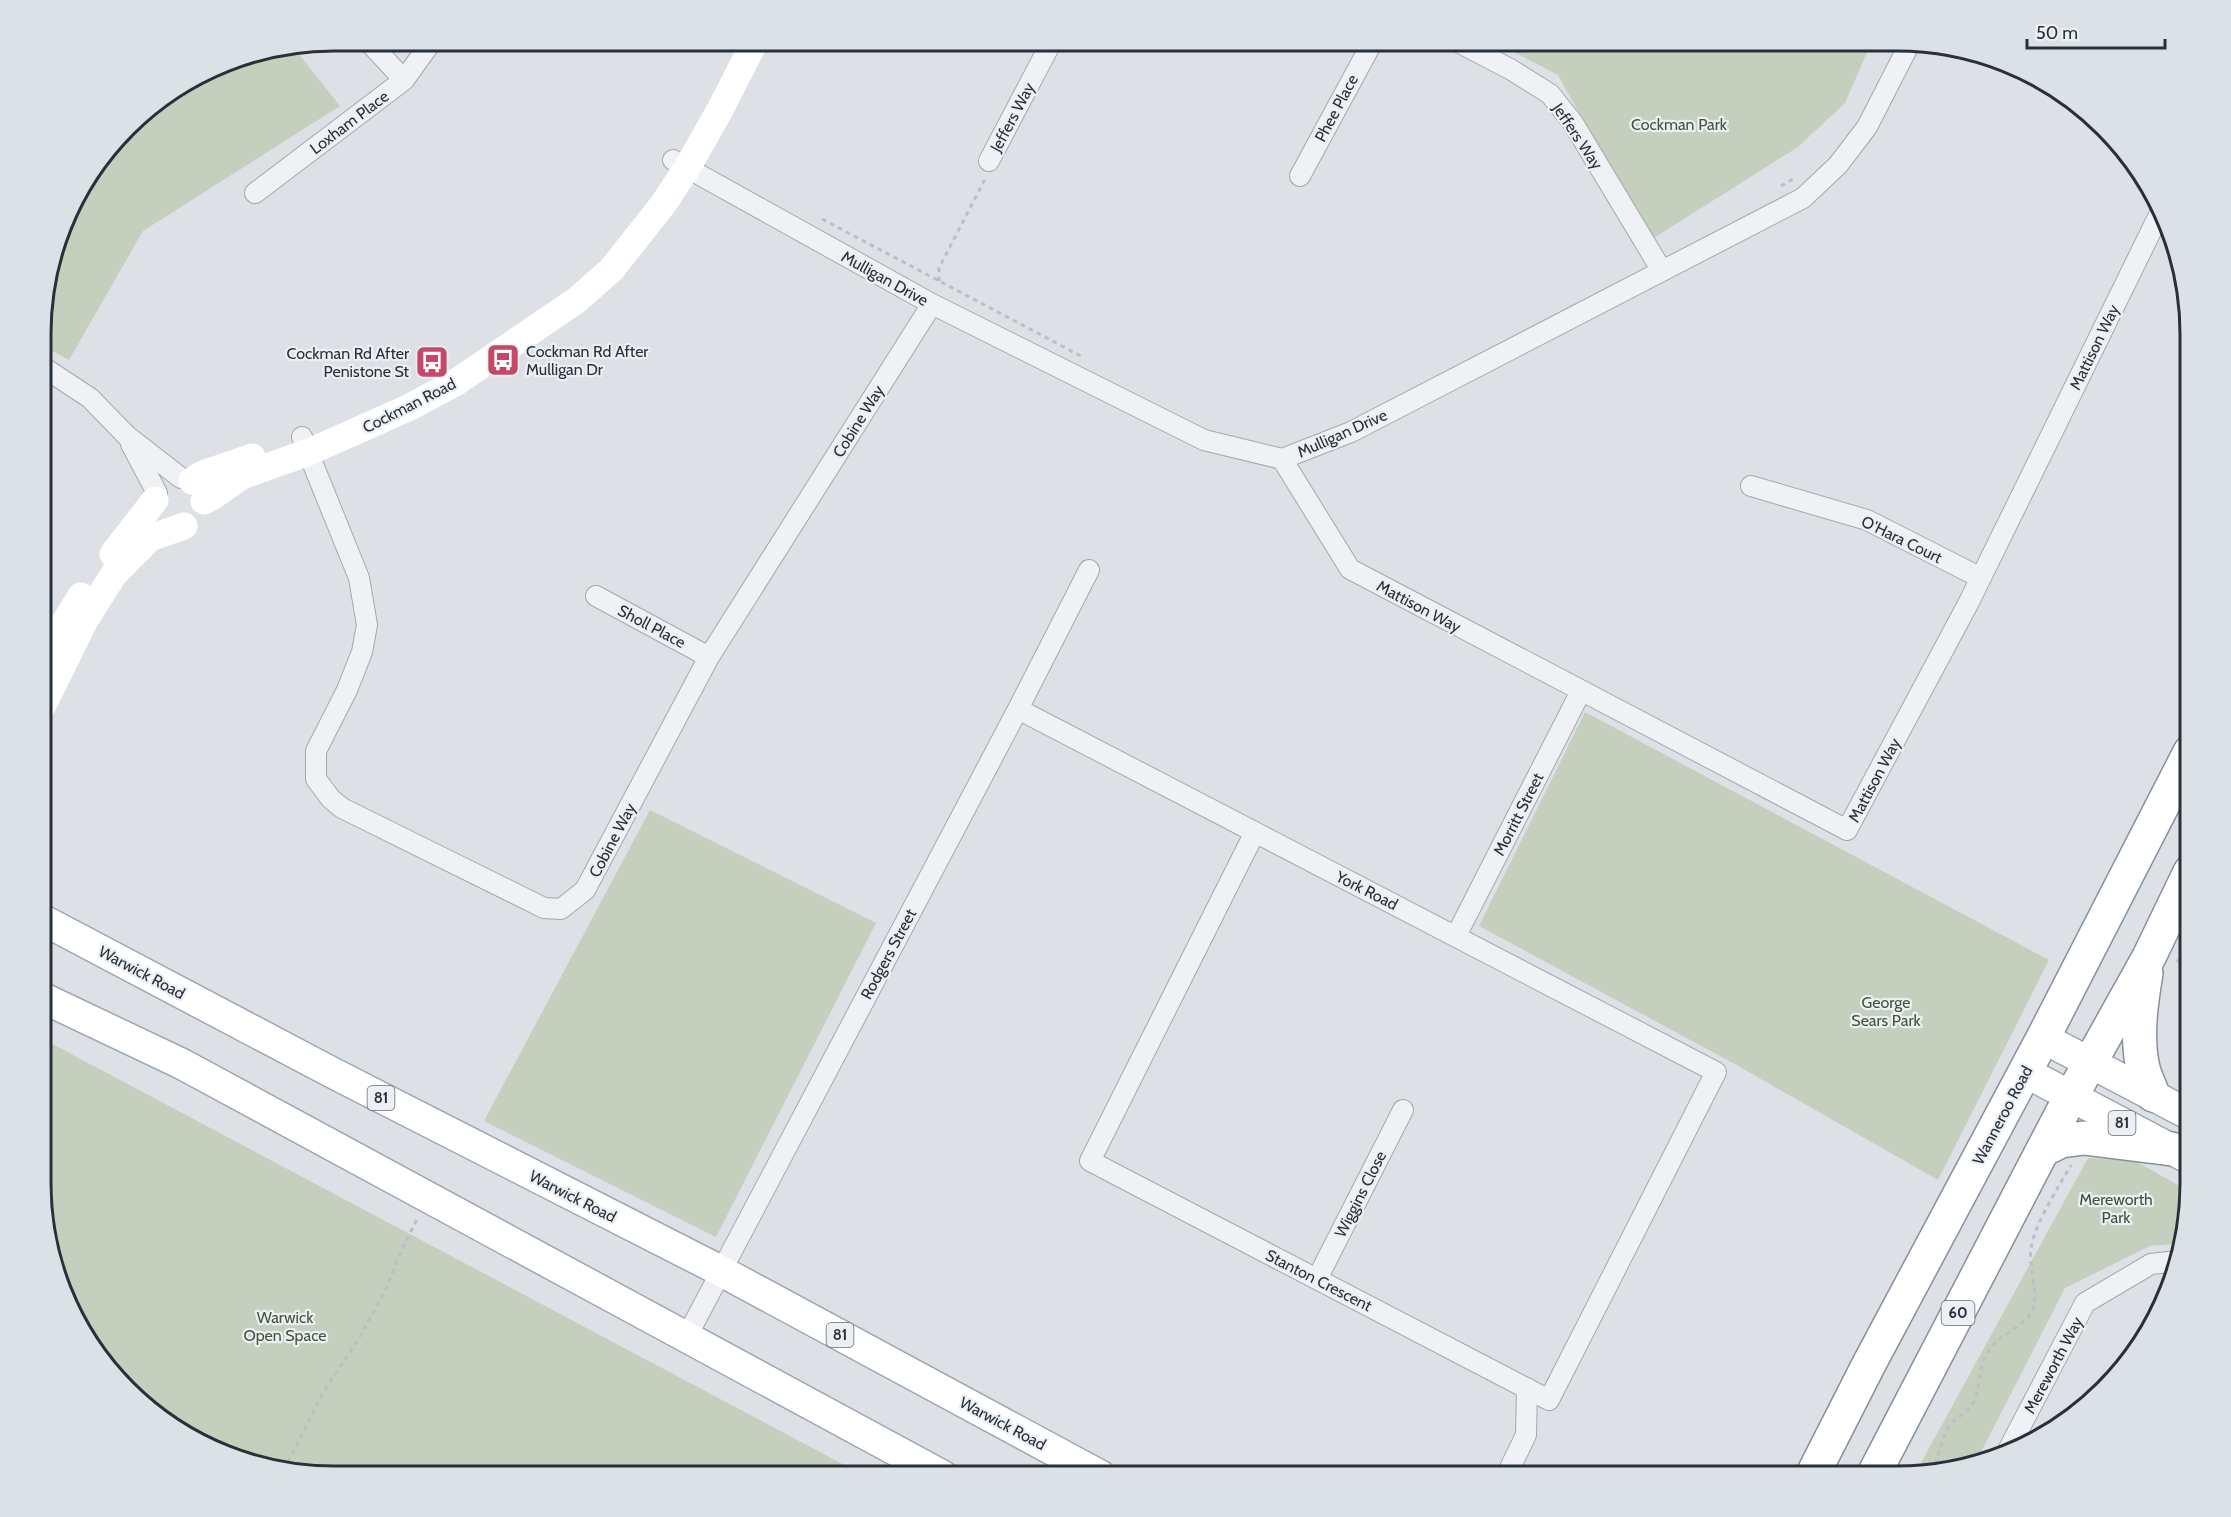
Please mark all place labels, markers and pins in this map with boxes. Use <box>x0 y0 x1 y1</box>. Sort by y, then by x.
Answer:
bus stop icon: Cockman Rd After Mulligan Dr <box>485 342 521 378</box>
place label: Cockman Rd After Mulligan Dr <box>526 342 649 379</box>
place label: Cockman Rd After Penistone St <box>287 344 410 381</box>
bus stop icon: Cockman Rd After Penistone St <box>414 344 450 380</box>

